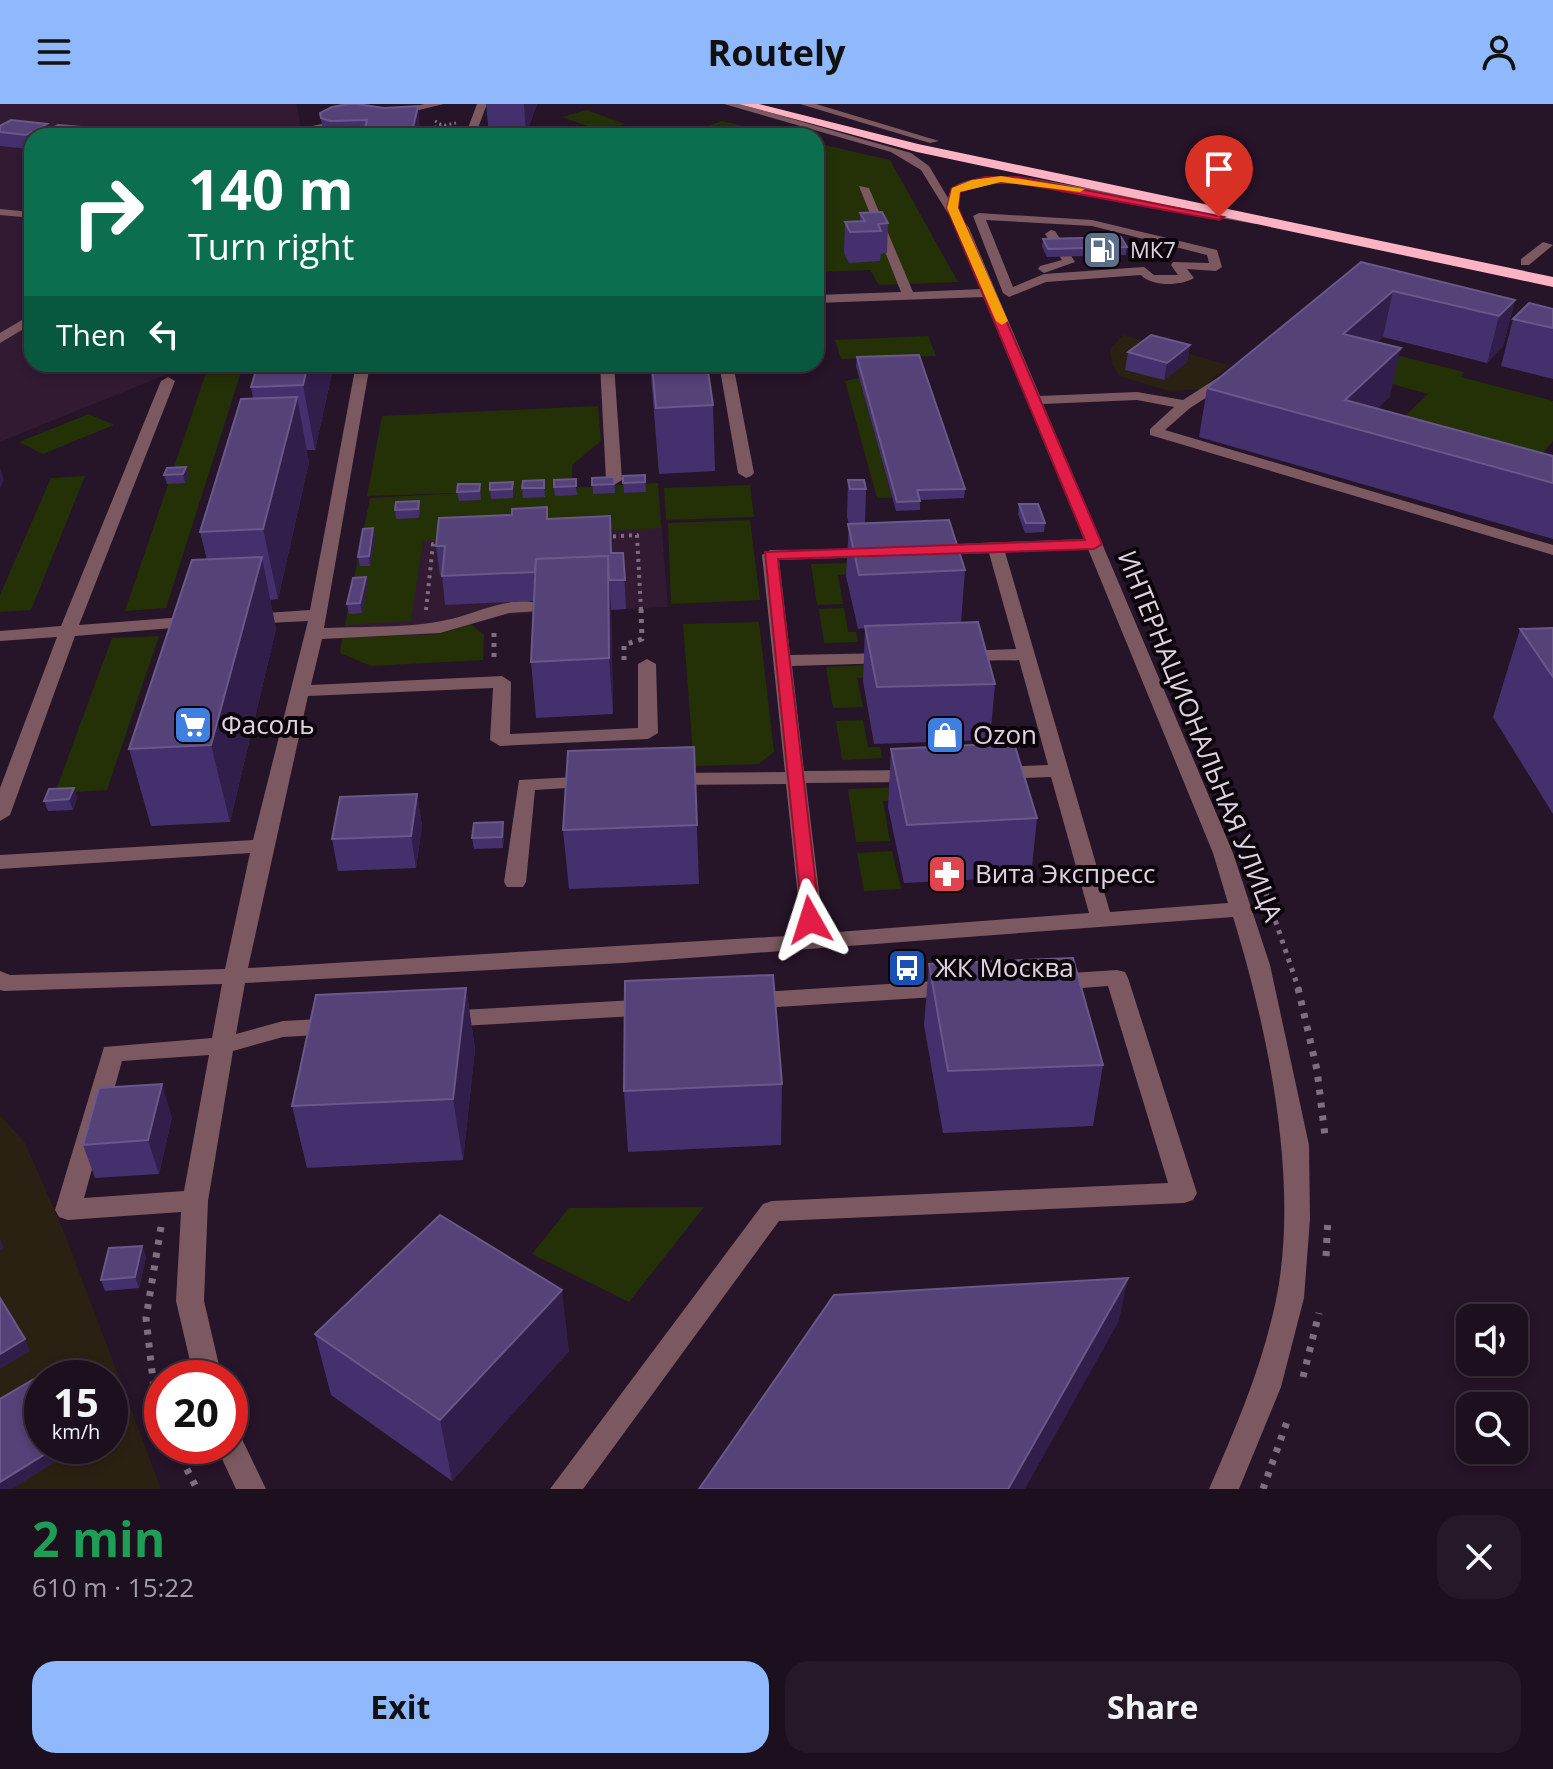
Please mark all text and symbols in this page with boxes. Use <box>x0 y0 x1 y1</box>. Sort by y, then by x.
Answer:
text: Routely <box>707 28 846 77</box>
icon: menu <box>32 30 76 74</box>
icon: person <box>1477 30 1521 74</box>
pin <box>1185 135 1253 217</box>
icon: arrive <box>1197 147 1241 191</box>
text: 140 m <box>188 150 354 226</box>
icon: right <box>56 160 160 264</box>
text: Turn right <box>188 222 354 271</box>
fuel station icon: МК7 <box>1081 229 1123 271</box>
place label: МК7 <box>1130 234 1176 264</box>
icon: left <box>142 312 186 356</box>
text: Then <box>56 314 126 355</box>
street label: ИНТЕРНАЦИОНАЛЬНАЯ УЛИЦА <box>1110 545 1292 927</box>
supermarket icon: Фасоль <box>172 704 214 746</box>
place label: Фасоль <box>221 706 314 742</box>
shop icon: Ozon <box>924 714 966 756</box>
place label: Ozon <box>973 716 1037 752</box>
pharmacy icon: Вита Экспресс <box>926 853 968 895</box>
place label: Вита Экспресс <box>975 855 1156 891</box>
position arrow <box>768 878 852 962</box>
bus stop icon: ЖК Москва <box>886 947 928 989</box>
place label: ЖК Москва <box>935 949 1074 985</box>
map controls <box>1456 1304 1528 1464</box>
button: sound <box>1456 1304 1528 1376</box>
speed limit sign: 20 <box>144 1360 248 1464</box>
text: 15 <box>53 1374 99 1429</box>
button: search <box>1456 1392 1528 1464</box>
text: km/h <box>52 1418 100 1445</box>
text: 2 min <box>32 1506 165 1571</box>
button: close <box>1437 1515 1521 1599</box>
text: 610 m · 15:22 <box>32 1569 194 1605</box>
button: Exit <box>32 1661 769 1753</box>
button: Share <box>785 1661 1521 1753</box>

